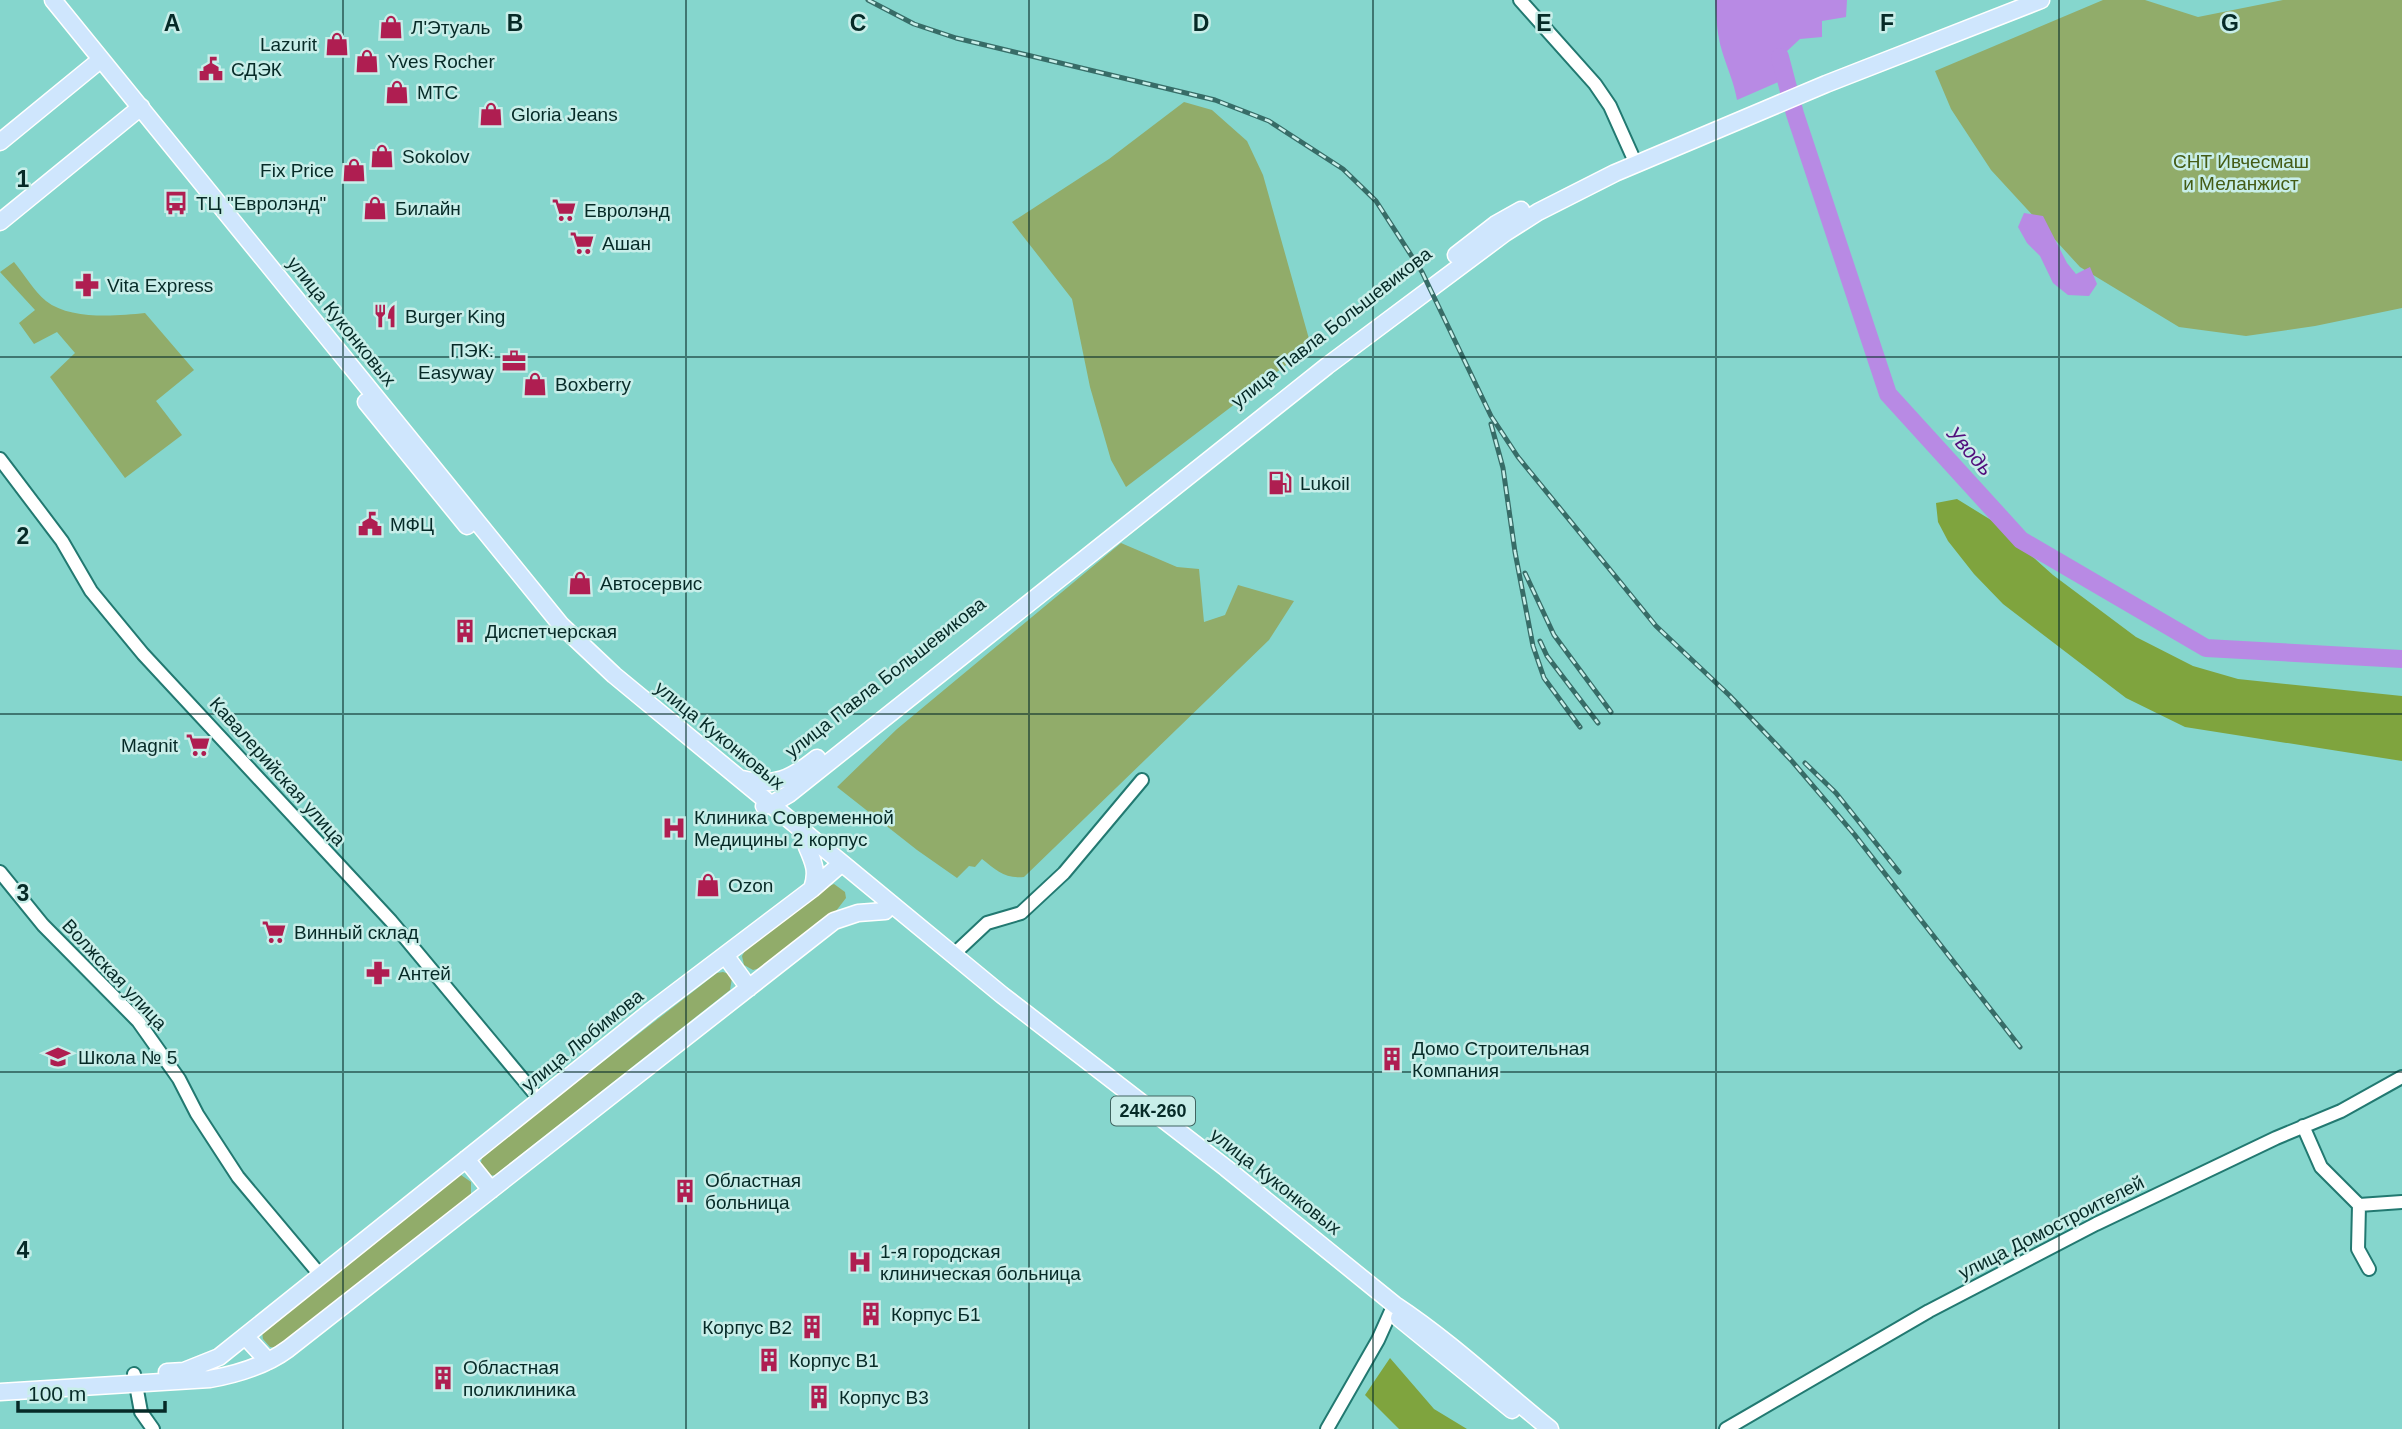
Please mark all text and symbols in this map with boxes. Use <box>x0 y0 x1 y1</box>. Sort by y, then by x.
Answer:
text: A <box>164 10 180 36</box>
text: B <box>507 10 523 36</box>
text: C <box>850 10 866 36</box>
text: D <box>1193 10 1209 36</box>
text: E <box>1536 10 1552 36</box>
text: F <box>1880 10 1894 36</box>
text: G <box>2221 10 2239 36</box>
shop icon: Л'Этуаль <box>377 13 405 41</box>
place label: Л'Этуаль <box>411 17 491 38</box>
shop icon: Lazurit <box>323 30 351 58</box>
place label: Lazurit <box>260 34 318 55</box>
shop icon: Yves Rocher <box>353 47 381 75</box>
place label: Yves Rocher <box>387 51 495 72</box>
public building icon: СДЭК <box>197 55 225 83</box>
place label: СДЭК <box>231 59 282 80</box>
shop icon: МТС <box>383 78 411 106</box>
place label: МТС <box>417 82 458 103</box>
shop icon: Gloria Jeans <box>477 100 505 128</box>
place label: Gloria Jeans <box>511 104 618 125</box>
shop icon: Sokolov <box>368 142 396 170</box>
place label: Sokolov <box>402 146 470 167</box>
park label: СНТ Ивчесмаш и Меланжист <box>2173 151 2309 194</box>
shop icon: Fix Price <box>340 156 368 184</box>
place label: Fix Price <box>260 160 334 181</box>
text: 1 <box>17 166 30 192</box>
bus stop icon: ТЦ "Евролэнд" <box>162 189 190 217</box>
place label: ТЦ "Евролэнд" <box>196 193 326 214</box>
shop icon: Билайн <box>361 194 389 222</box>
supermarket icon: Евролэнд <box>550 196 578 224</box>
place label: Билайн <box>395 198 461 219</box>
place label: Евролэнд <box>584 200 670 221</box>
supermarket icon: Ашан <box>568 229 596 257</box>
place label: Ашан <box>602 233 651 254</box>
street label: улица Павла Большевикова <box>1227 243 1436 412</box>
street label: улица Куконковых <box>283 253 400 390</box>
pharmacy icon: Vita Express <box>73 271 101 299</box>
place label: Vita Express <box>107 275 213 296</box>
restaurant icon: Burger King <box>371 302 399 330</box>
place label: Burger King <box>405 306 505 327</box>
place label: ПЭК: Easyway <box>418 340 494 383</box>
office icon: ПЭК: Easyway <box>500 347 528 375</box>
shop icon: Boxberry <box>521 370 549 398</box>
place label: Boxberry <box>555 374 632 395</box>
water label: Уводь <box>1942 421 1998 480</box>
fuel station icon: Lukoil <box>1266 469 1294 497</box>
place label: Lukoil <box>1300 473 1350 494</box>
public building icon: МФЦ <box>356 510 384 538</box>
place label: МФЦ <box>390 514 434 535</box>
text: 2 <box>17 523 29 549</box>
shop icon: Автосервис <box>566 569 594 597</box>
place label: Автосервис <box>600 573 702 594</box>
street label: улица Павла Большевикова <box>781 593 990 762</box>
building icon: Диспетчерская <box>451 617 479 645</box>
place label: Диспетчерская <box>485 621 617 642</box>
street label: улица Куконковых <box>651 677 789 794</box>
street label: Кавалерийская улица <box>206 693 350 850</box>
supermarket icon: Magnit <box>184 731 212 759</box>
place label: Magnit <box>121 735 179 756</box>
place label: Клиника Современной Медицины 2 корпус <box>694 807 894 850</box>
hospital icon: Клиника Современной Медицины 2 корпус <box>660 814 688 842</box>
shop icon: Ozon <box>694 871 722 899</box>
place label: Ozon <box>728 875 773 896</box>
text: 3 <box>17 880 29 906</box>
street label: Волжская улица <box>58 915 171 1034</box>
supermarket icon: Винный склад <box>260 918 288 946</box>
place label: Винный склад <box>294 922 419 943</box>
pharmacy icon: Антей <box>364 959 392 987</box>
place label: Антей <box>398 963 451 984</box>
street label: улица Любимова <box>517 985 647 1096</box>
place label: Домо Строительная Компания <box>1412 1038 1590 1081</box>
school or university icon: Школа № 5 <box>44 1043 72 1071</box>
building icon: Домо Строительная Компания <box>1378 1045 1406 1073</box>
place label: Школа № 5 <box>78 1047 177 1068</box>
road number: 24К-260 <box>1111 1096 1195 1126</box>
street label: улица Куконковых <box>1206 1124 1346 1239</box>
place label: Областная больница <box>705 1170 801 1213</box>
street label: улица Домостроителей <box>1955 1171 2148 1283</box>
building icon: Областная больница <box>671 1177 699 1205</box>
text: 4 <box>17 1237 30 1263</box>
place label: 1-я городская клиническая больница <box>880 1241 1081 1284</box>
hospital icon: 1-я городская клиническая больница <box>846 1248 874 1276</box>
building icon: Корпус Б1 <box>857 1300 885 1328</box>
place label: Корпус Б1 <box>891 1304 981 1325</box>
building icon: Корпус В2 <box>798 1313 826 1341</box>
place label: Корпус В2 <box>702 1317 792 1338</box>
building icon: Корпус В1 <box>755 1346 783 1374</box>
place label: Корпус В1 <box>789 1350 879 1371</box>
place label: Областная поликлиника <box>463 1357 576 1400</box>
building icon: Областная поликлиника <box>429 1364 457 1392</box>
scale bar <box>18 1370 164 1414</box>
text: 100 m <box>28 1382 86 1405</box>
building icon: Корпус В3 <box>805 1383 833 1411</box>
place label: Корпус В3 <box>839 1387 929 1408</box>

